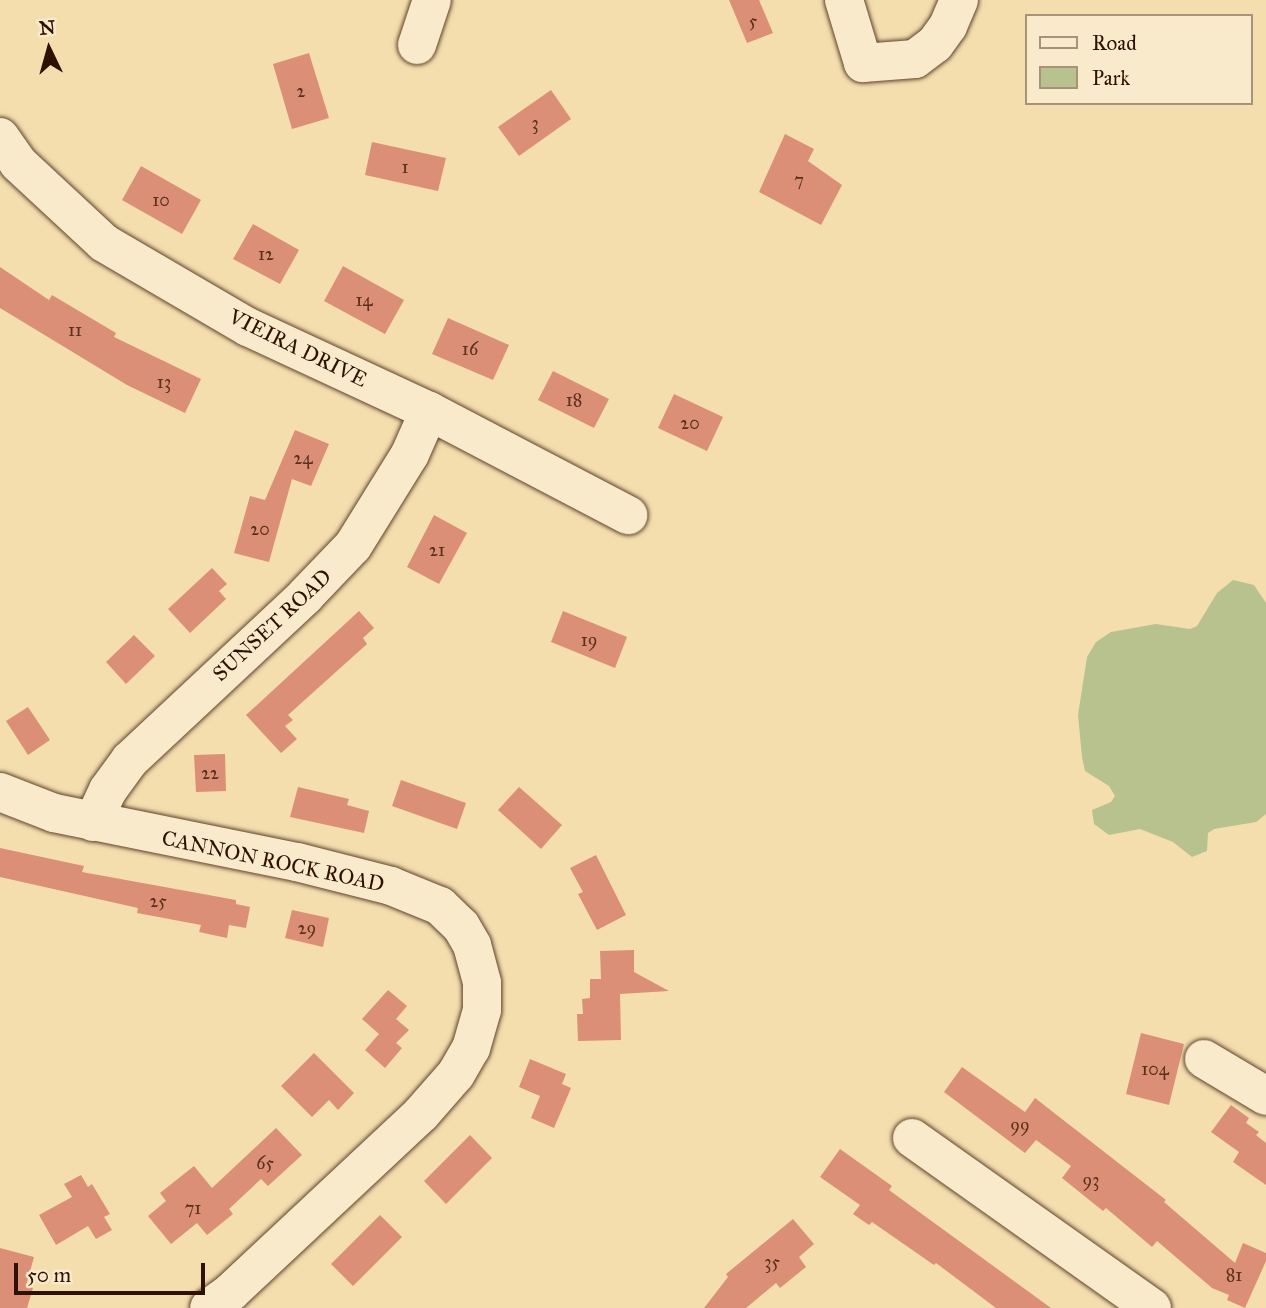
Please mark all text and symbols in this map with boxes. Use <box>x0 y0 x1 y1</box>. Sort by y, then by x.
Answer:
house number: 5 <box>749 10 757 32</box>
north arrow <box>14 14 84 84</box>
legend <box>1024 14 1252 105</box>
text: N <box>38 15 56 40</box>
text: Road <box>1092 30 1137 56</box>
text: Park <box>1092 65 1130 91</box>
house number: 2 <box>297 80 305 102</box>
house number: 3 <box>531 112 539 134</box>
house number: 1 <box>401 156 409 178</box>
house number: 7 <box>794 169 804 191</box>
house number: 10 <box>152 189 170 211</box>
house number: 12 <box>258 243 274 265</box>
house number: 14 <box>355 289 373 311</box>
street label: VIEIRA DRIVE <box>225 304 371 392</box>
house number: 11 <box>68 319 82 341</box>
house number: 16 <box>462 338 478 360</box>
house number: 13 <box>157 371 171 393</box>
house number: 18 <box>566 389 582 411</box>
house number: 20 <box>680 412 700 434</box>
house number: 24 <box>294 447 312 469</box>
house number: 20 <box>250 518 270 540</box>
house number: 21 <box>429 539 445 561</box>
street label: SUNSET ROAD <box>207 564 337 686</box>
house number: 19 <box>581 629 597 651</box>
house number: 22 <box>201 762 219 784</box>
street label: CANNON ROCK ROAD <box>159 825 387 897</box>
house number: 25 <box>149 890 167 912</box>
house number: 29 <box>298 917 316 939</box>
house number: 104 <box>1141 1058 1169 1080</box>
house number: 99 <box>1010 1114 1030 1136</box>
house number: 65 <box>256 1152 274 1174</box>
house number: 93 <box>1083 1169 1099 1191</box>
house number: 71 <box>185 1197 201 1219</box>
scale bar <box>18 1248 208 1292</box>
house number: 35 <box>764 1251 780 1273</box>
text: 50 m <box>27 1262 71 1288</box>
house number: 81 <box>1226 1264 1242 1286</box>

